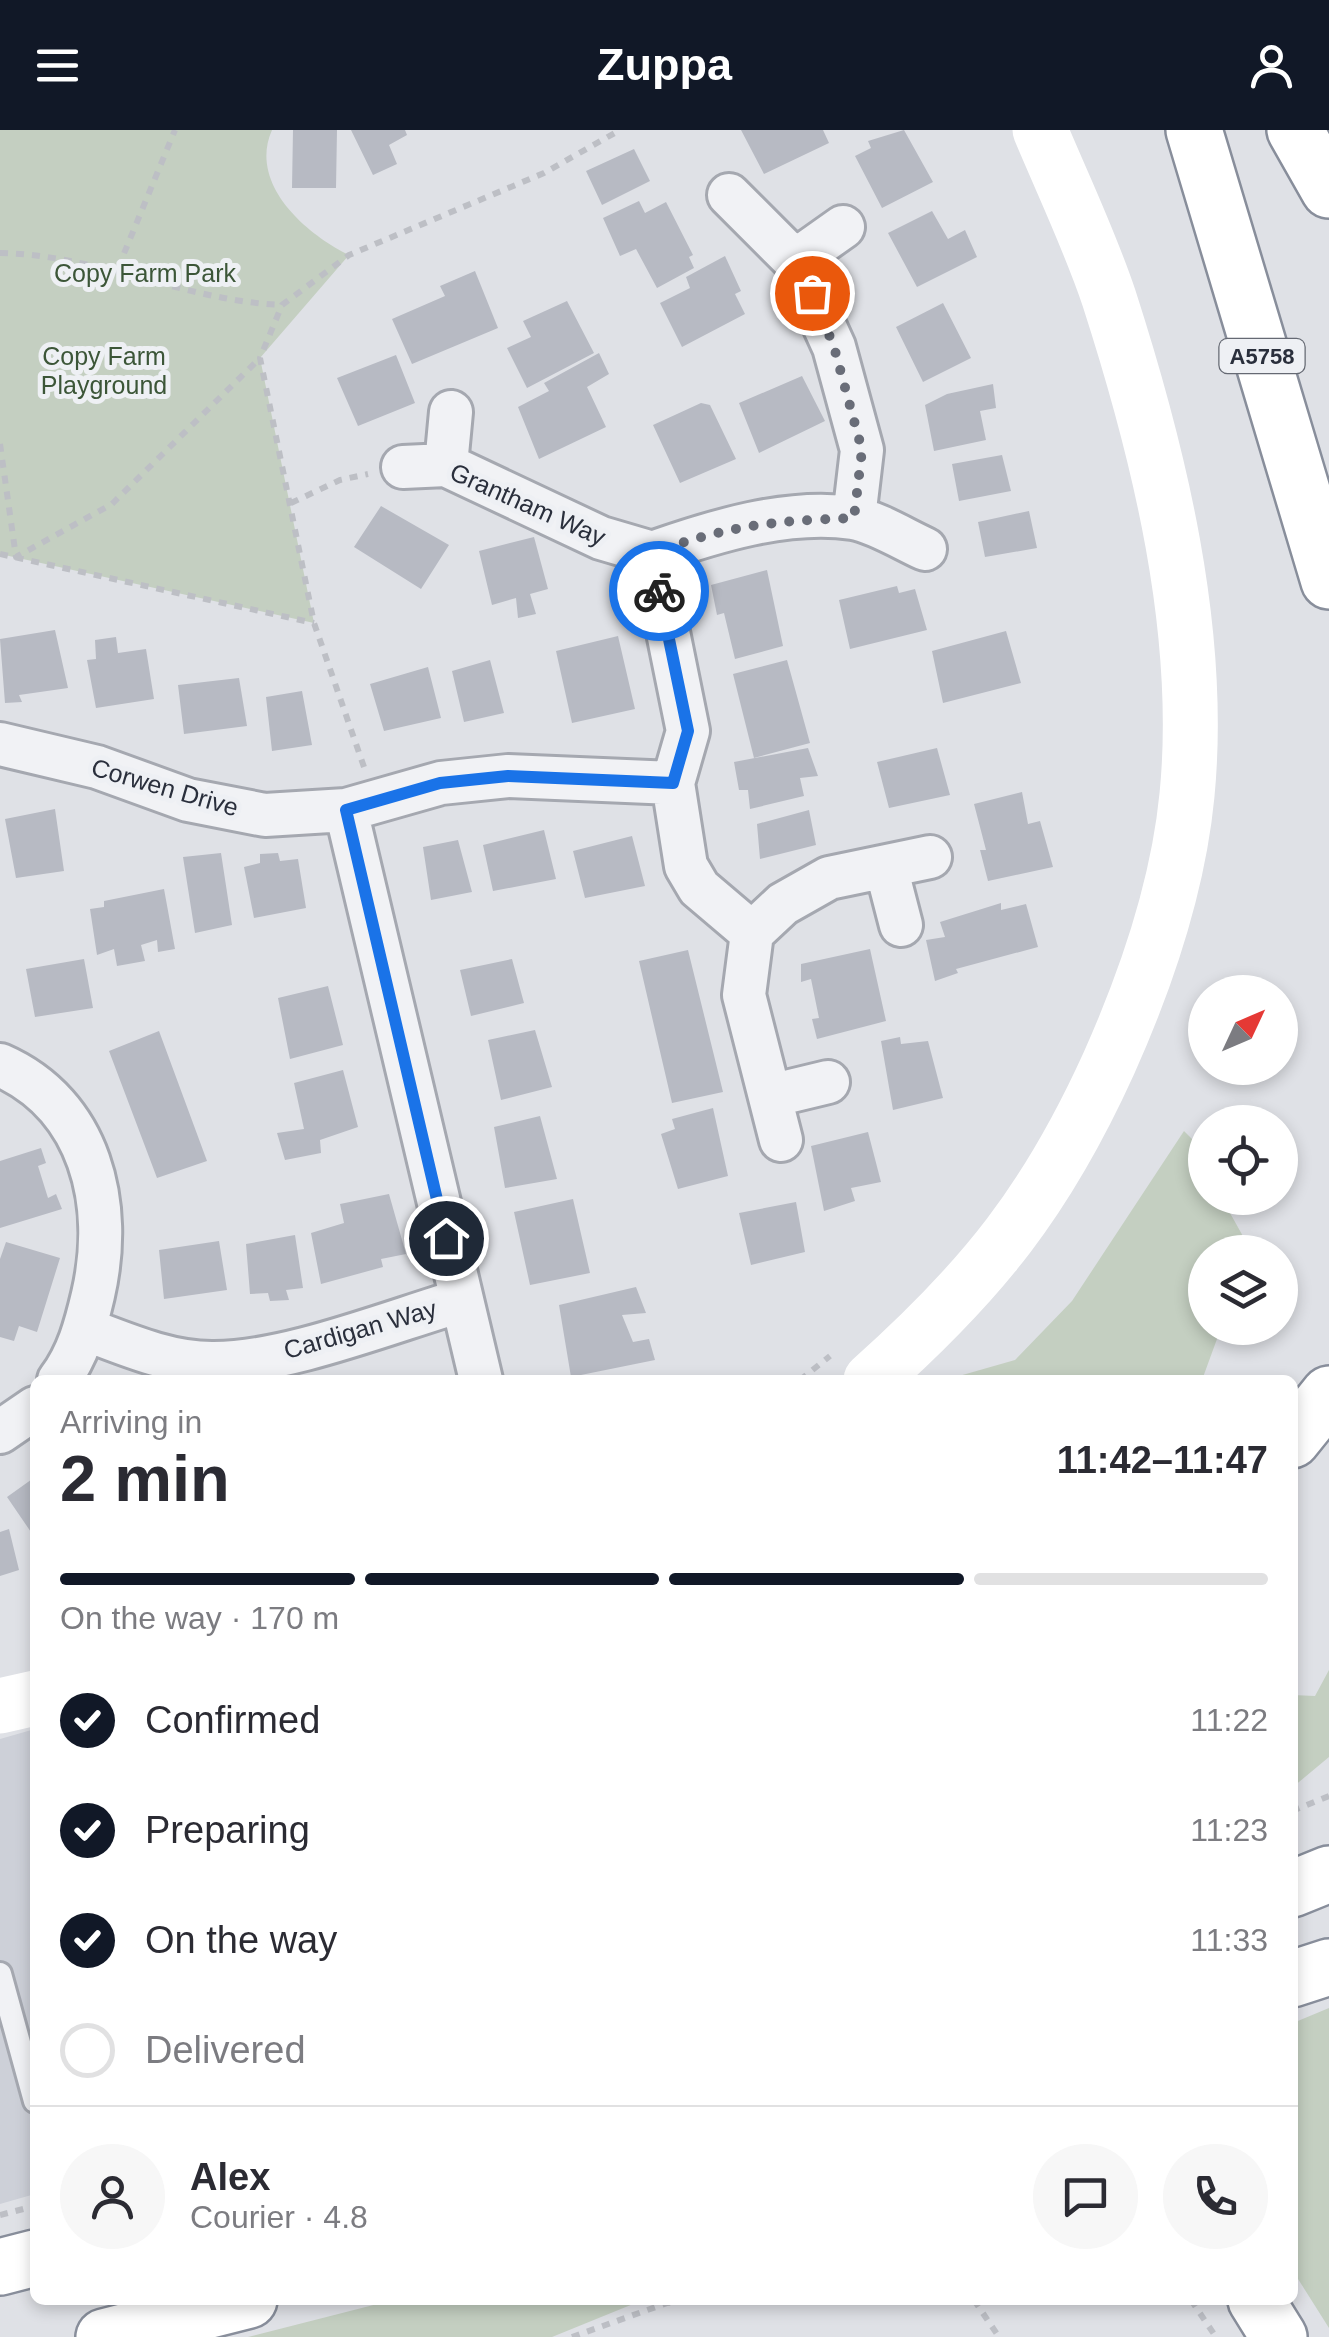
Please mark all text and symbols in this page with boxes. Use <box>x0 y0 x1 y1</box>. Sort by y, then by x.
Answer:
icon: menu <box>30 38 85 93</box>
icon: person <box>1244 38 1299 93</box>
text: Zuppa <box>597 39 732 90</box>
pin <box>770 251 855 336</box>
park label: Copy Farm Park <box>54 259 236 287</box>
icon: bag <box>785 266 840 321</box>
road number: A5758 <box>1220 339 1304 373</box>
park label: Copy Farm Playground <box>41 342 167 399</box>
street label: Grantham Way <box>446 457 611 551</box>
courier <box>609 541 709 641</box>
icon: bike <box>632 564 687 619</box>
street label: Corwen Drive <box>88 753 242 821</box>
north arrow <box>1188 975 1298 1085</box>
map controls <box>1188 975 1298 1345</box>
button: locate <box>1188 1105 1298 1215</box>
pin <box>404 1196 489 1281</box>
icon: home <box>419 1211 474 1266</box>
button: layers <box>1188 1235 1298 1345</box>
street label: Cardigan Way <box>280 1294 440 1364</box>
text: Arriving in <box>60 1404 202 1440</box>
text: 11:42–11:47 <box>1057 1439 1268 1481</box>
text: 2 min <box>60 1442 230 1515</box>
text: On the way · 170 m <box>60 1600 339 1636</box>
icon: check <box>60 1693 115 1748</box>
text: Confirmed <box>145 1699 320 1741</box>
text: 11:22 <box>1190 1702 1268 1738</box>
icon: check <box>60 1803 115 1858</box>
text: Preparing <box>145 1809 310 1851</box>
text: 11:23 <box>1190 1812 1268 1848</box>
icon: check <box>60 1913 115 1968</box>
text: On the way <box>145 1919 337 1961</box>
text: 11:33 <box>1190 1922 1268 1958</box>
text: Delivered <box>145 2029 306 2071</box>
button: person <box>60 2144 165 2249</box>
button: chat <box>1033 2144 1138 2249</box>
button: phone <box>1163 2144 1268 2249</box>
text: Alex <box>190 2156 270 2198</box>
text: Courier · 4.8 <box>190 2199 368 2235</box>

